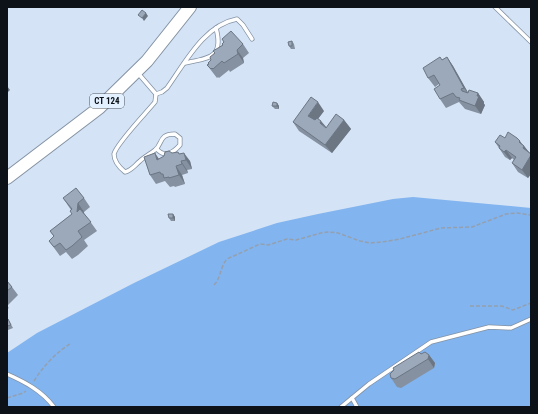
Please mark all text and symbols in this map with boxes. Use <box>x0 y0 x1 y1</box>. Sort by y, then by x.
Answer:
road number: CT 124 <box>90 94 124 108</box>

